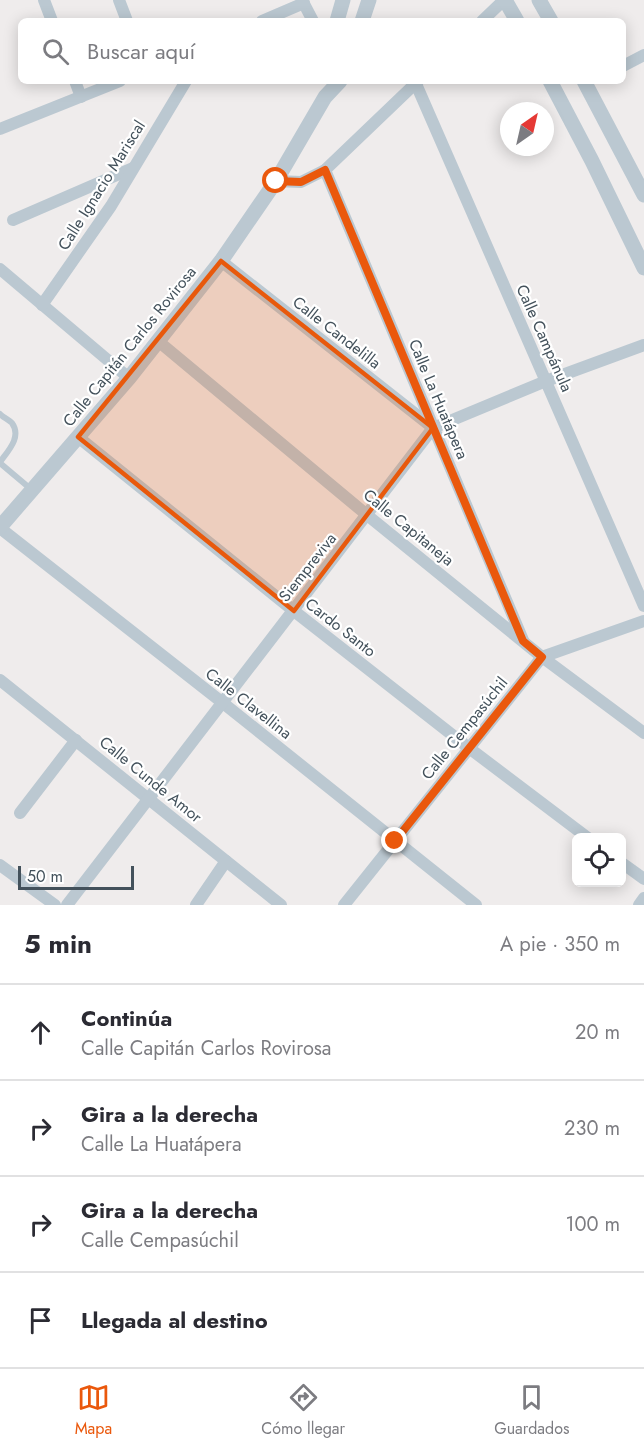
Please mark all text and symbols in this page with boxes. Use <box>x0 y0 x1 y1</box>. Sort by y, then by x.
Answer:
search box <box>18 18 626 84</box>
icon: search <box>39 35 72 68</box>
text: Buscar aquí <box>87 35 195 67</box>
north arrow <box>500 102 554 156</box>
street label: Calle Ignacio Mariscal <box>52 116 151 255</box>
route start <box>262 167 288 193</box>
street label: Calle Capitán Carlos Rovirosa <box>57 261 201 431</box>
street label: Calle Campánula <box>511 281 578 396</box>
street label: Calle Candelilla <box>288 291 386 374</box>
street label: Calle La Huatápera <box>403 336 474 463</box>
street label: Calle Capitaneja <box>358 484 459 571</box>
street label: Siempreviva <box>273 528 342 607</box>
street label: Cardo Santo <box>300 592 381 663</box>
street label: Calle Clavellina <box>201 662 297 744</box>
street label: Calle Cempasúchil <box>416 672 513 785</box>
street label: Calle Cunde Amor <box>94 731 207 828</box>
route end <box>381 827 407 853</box>
map controls <box>572 833 626 887</box>
button: locate <box>572 833 626 887</box>
scale bar <box>18 863 134 890</box>
text: 50 m <box>27 865 63 888</box>
text: 5 min <box>24 925 92 963</box>
text: A pie · 350 m <box>500 930 620 959</box>
text: Continúa <box>81 1002 172 1034</box>
icon: ahead <box>24 1016 57 1049</box>
text: 20 m <box>575 1018 620 1047</box>
text: Calle Capitán Carlos Rovirosa <box>81 1034 331 1063</box>
text: Gira a la derecha <box>81 1098 258 1130</box>
icon: right <box>24 1112 57 1145</box>
text: 230 m <box>564 1114 620 1143</box>
text: Calle La Huatápera <box>81 1130 242 1159</box>
text: Gira a la derecha <box>81 1194 258 1226</box>
icon: right <box>24 1208 57 1241</box>
text: 100 m <box>565 1210 620 1239</box>
text: Calle Cempasúchil <box>81 1226 239 1255</box>
icon: arrive <box>24 1304 57 1337</box>
text: Llegada al destino <box>81 1304 268 1336</box>
tab: Mapa <box>75 1381 112 1440</box>
tab: Cómo llegar <box>261 1381 345 1440</box>
tab: Guardados <box>494 1381 569 1440</box>

